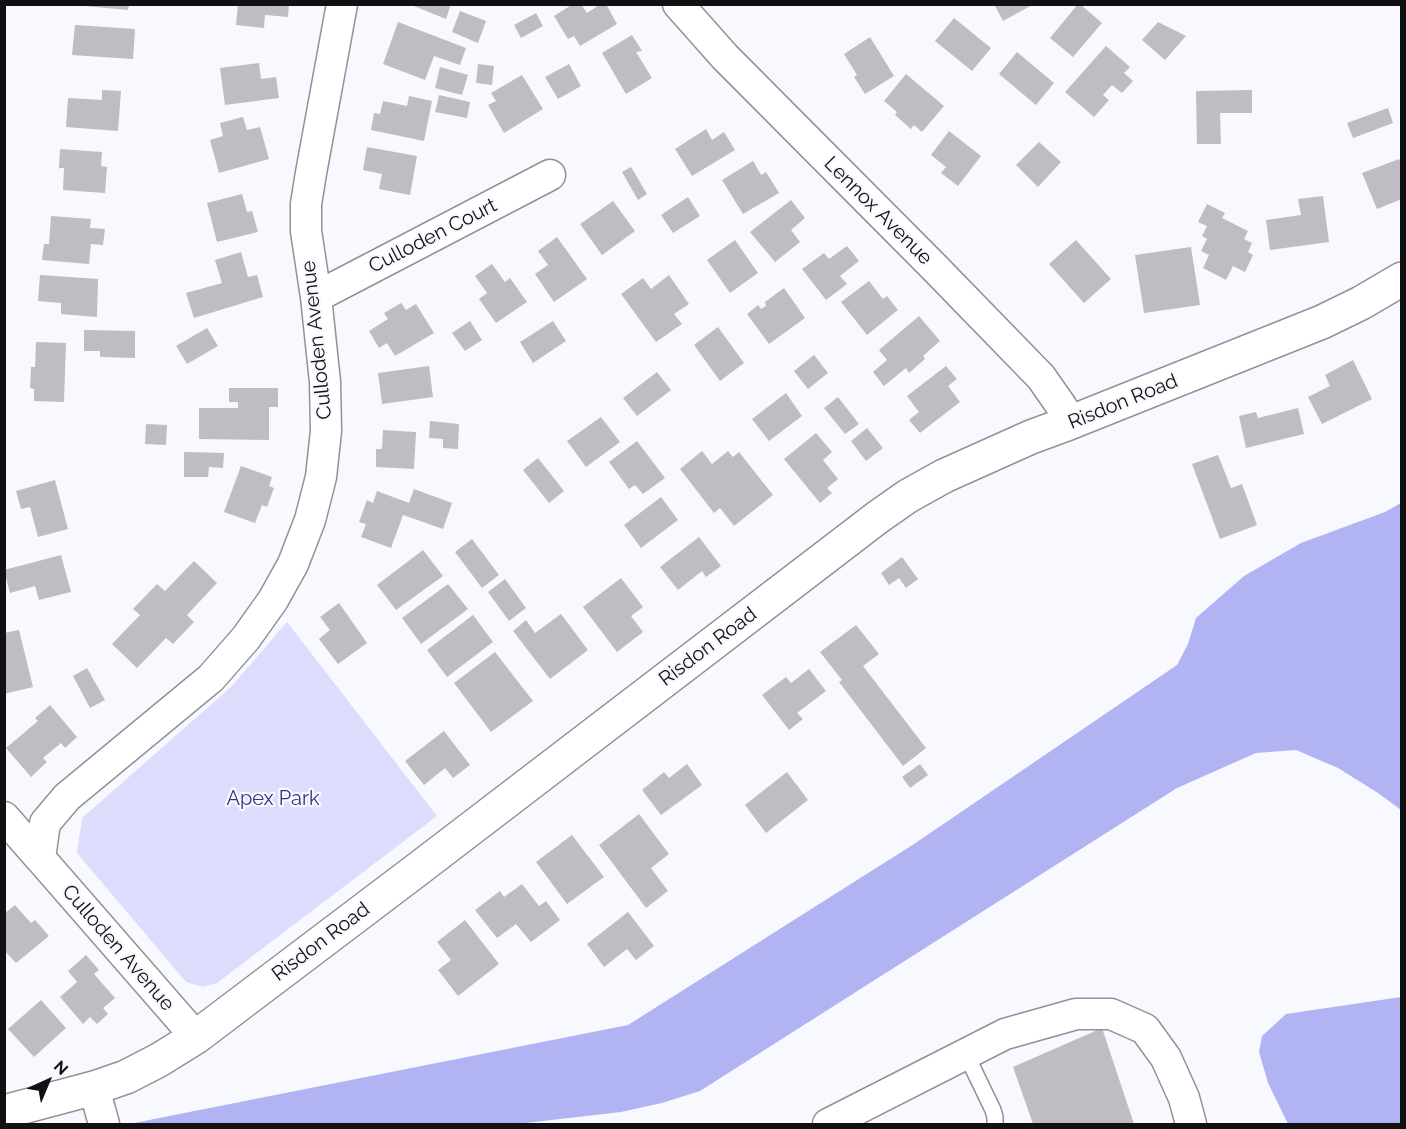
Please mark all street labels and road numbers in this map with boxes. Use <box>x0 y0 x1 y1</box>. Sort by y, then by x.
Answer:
street label: Lennox Avenue <box>819 152 937 270</box>
street label: Culloden Court <box>365 193 501 279</box>
street label: Culloden Avenue <box>297 259 337 421</box>
street label: Risdon Road <box>1065 369 1181 435</box>
street label: Risdon Road <box>654 602 762 692</box>
street label: Culloden Avenue <box>57 880 179 1016</box>
street label: Risdon Road <box>267 897 375 987</box>

